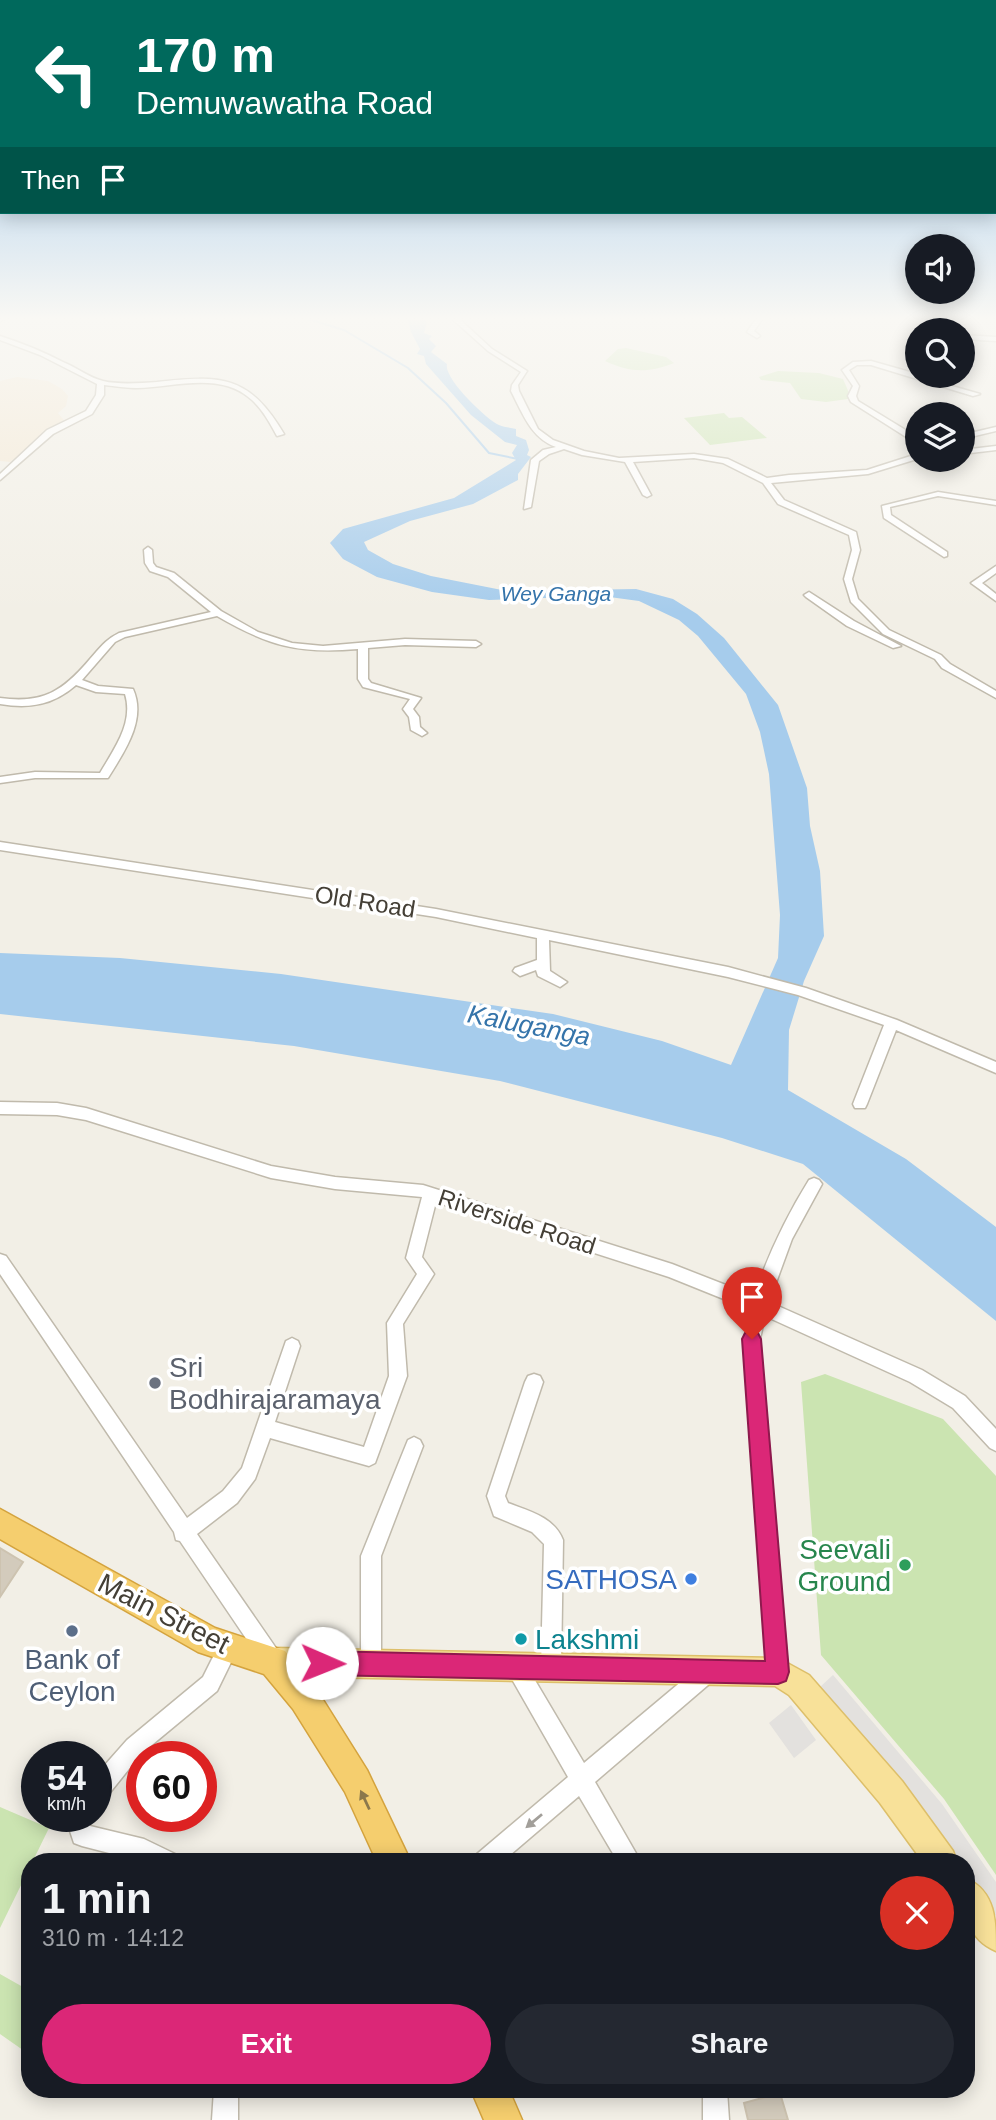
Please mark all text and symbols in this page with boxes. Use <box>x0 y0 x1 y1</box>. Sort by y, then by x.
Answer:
icon: left <box>21 28 112 119</box>
text: 170 m <box>136 28 275 82</box>
text: Demuwawatha Road <box>136 85 433 121</box>
icon: arrive <box>94 161 132 199</box>
text: Then <box>21 165 80 195</box>
map controls <box>905 234 975 472</box>
button: sound <box>905 234 975 304</box>
button: search <box>905 318 975 388</box>
button: layers <box>905 402 975 472</box>
water label: Wey Ganga <box>501 582 611 605</box>
street label: Old Road <box>313 880 417 923</box>
water label: Kaluganga <box>465 998 593 1052</box>
street label: Riverside Road <box>435 1183 599 1260</box>
pin <box>722 1267 782 1339</box>
icon: arrive <box>733 1278 771 1316</box>
place label: Sri Bodhirajaramaya <box>169 1352 381 1415</box>
marker: Sri Bodhirajaramaya <box>147 1375 163 1391</box>
place label: Seevali Ground <box>798 1534 891 1597</box>
marker: Seevali Ground <box>897 1557 913 1573</box>
place label: SATHOSA <box>545 1564 677 1595</box>
street label: Main Street <box>93 1567 235 1660</box>
marker: SATHOSA <box>683 1571 699 1587</box>
marker: Bank of Ceylon <box>64 1623 80 1639</box>
place label: Lakshmi <box>535 1624 639 1655</box>
position arrow <box>285 1626 359 1700</box>
marker: Lakshmi <box>513 1631 529 1647</box>
place label: Bank of Ceylon <box>25 1644 120 1707</box>
speed limit sign: 60 <box>126 1741 217 1832</box>
text: 54 <box>47 1758 86 1797</box>
one-way arrow <box>359 1790 371 1810</box>
text: km/h <box>47 1794 86 1814</box>
one-way arrow <box>525 1813 542 1828</box>
text: 1 min <box>42 1875 152 1922</box>
button: close <box>880 1876 954 1950</box>
text: 310 m · 14:12 <box>42 1925 184 1951</box>
button: Exit <box>42 2004 491 2084</box>
button: Share <box>505 2004 954 2084</box>

